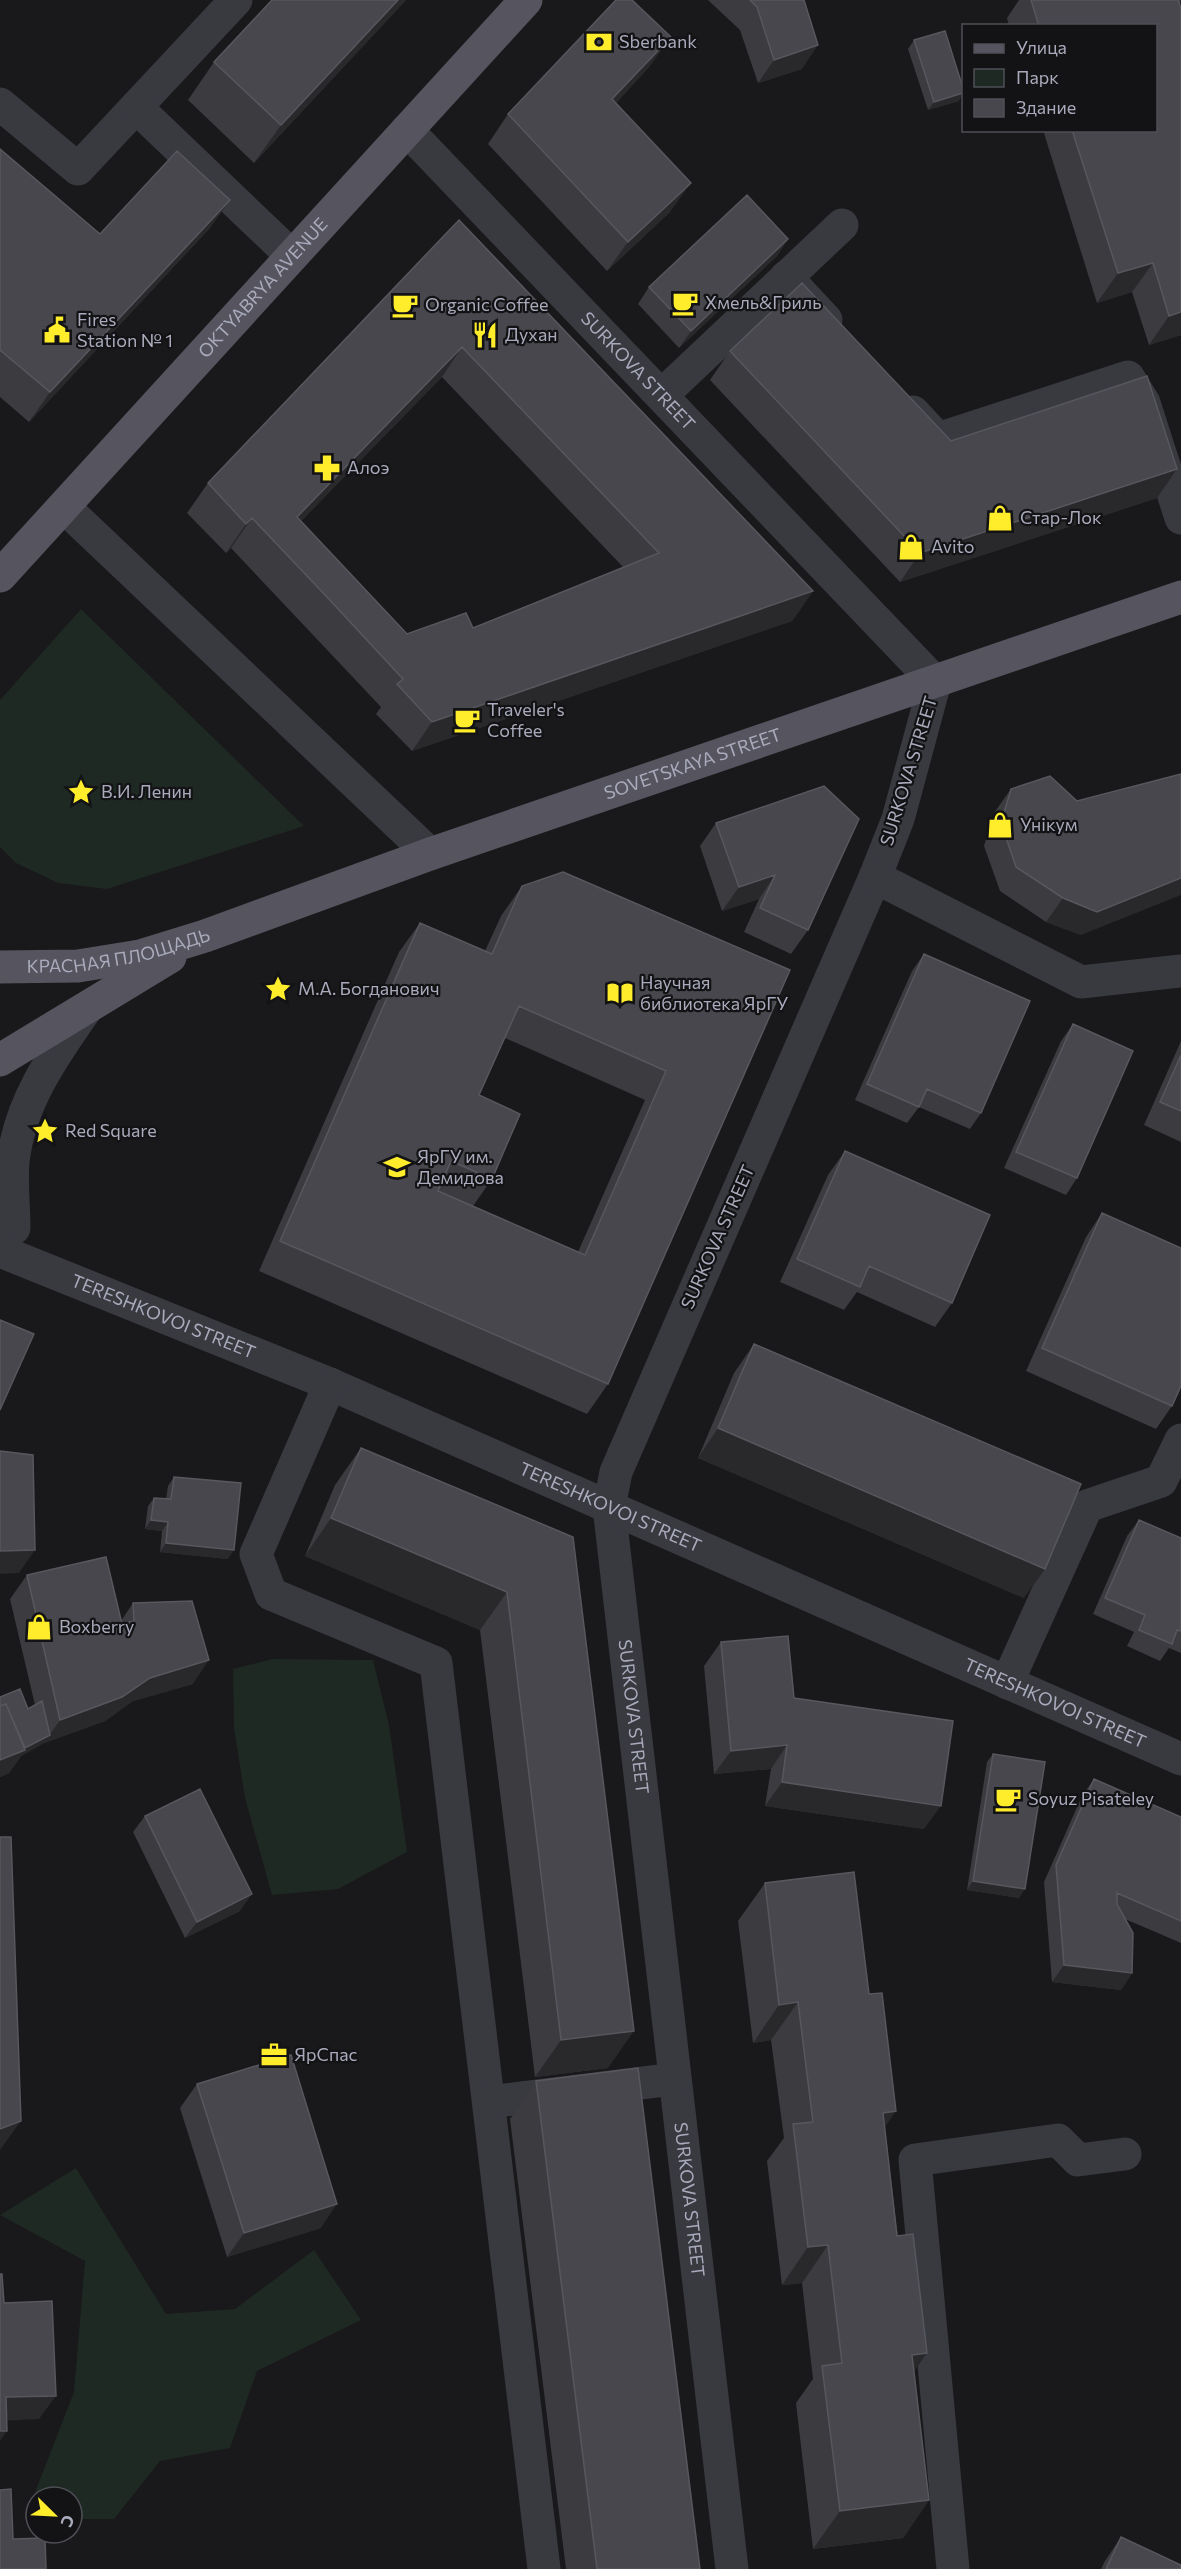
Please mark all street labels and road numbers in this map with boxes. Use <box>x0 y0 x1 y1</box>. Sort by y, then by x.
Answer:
street label: OKTYABRYA AVENUE <box>193 213 332 362</box>
street label: SURKOVA STREET <box>577 307 700 434</box>
street label: SURKOVA STREET <box>875 693 941 848</box>
street label: SOVETSKAYA STREET <box>601 723 784 804</box>
street label: КРАСНАЯ ПЛОЩАДЬ <box>26 923 212 977</box>
street label: SURKOVA STREET <box>675 1161 759 1312</box>
street label: TERESHKOVOI STREET <box>68 1269 259 1363</box>
street label: TERESHKOVOI STREET <box>516 1457 705 1556</box>
street label: SURKOVA STREET <box>614 1638 654 1795</box>
street label: TERESHKOVOI STREET <box>961 1653 1150 1752</box>
street label: SURKOVA STREET <box>670 2121 710 2278</box>

